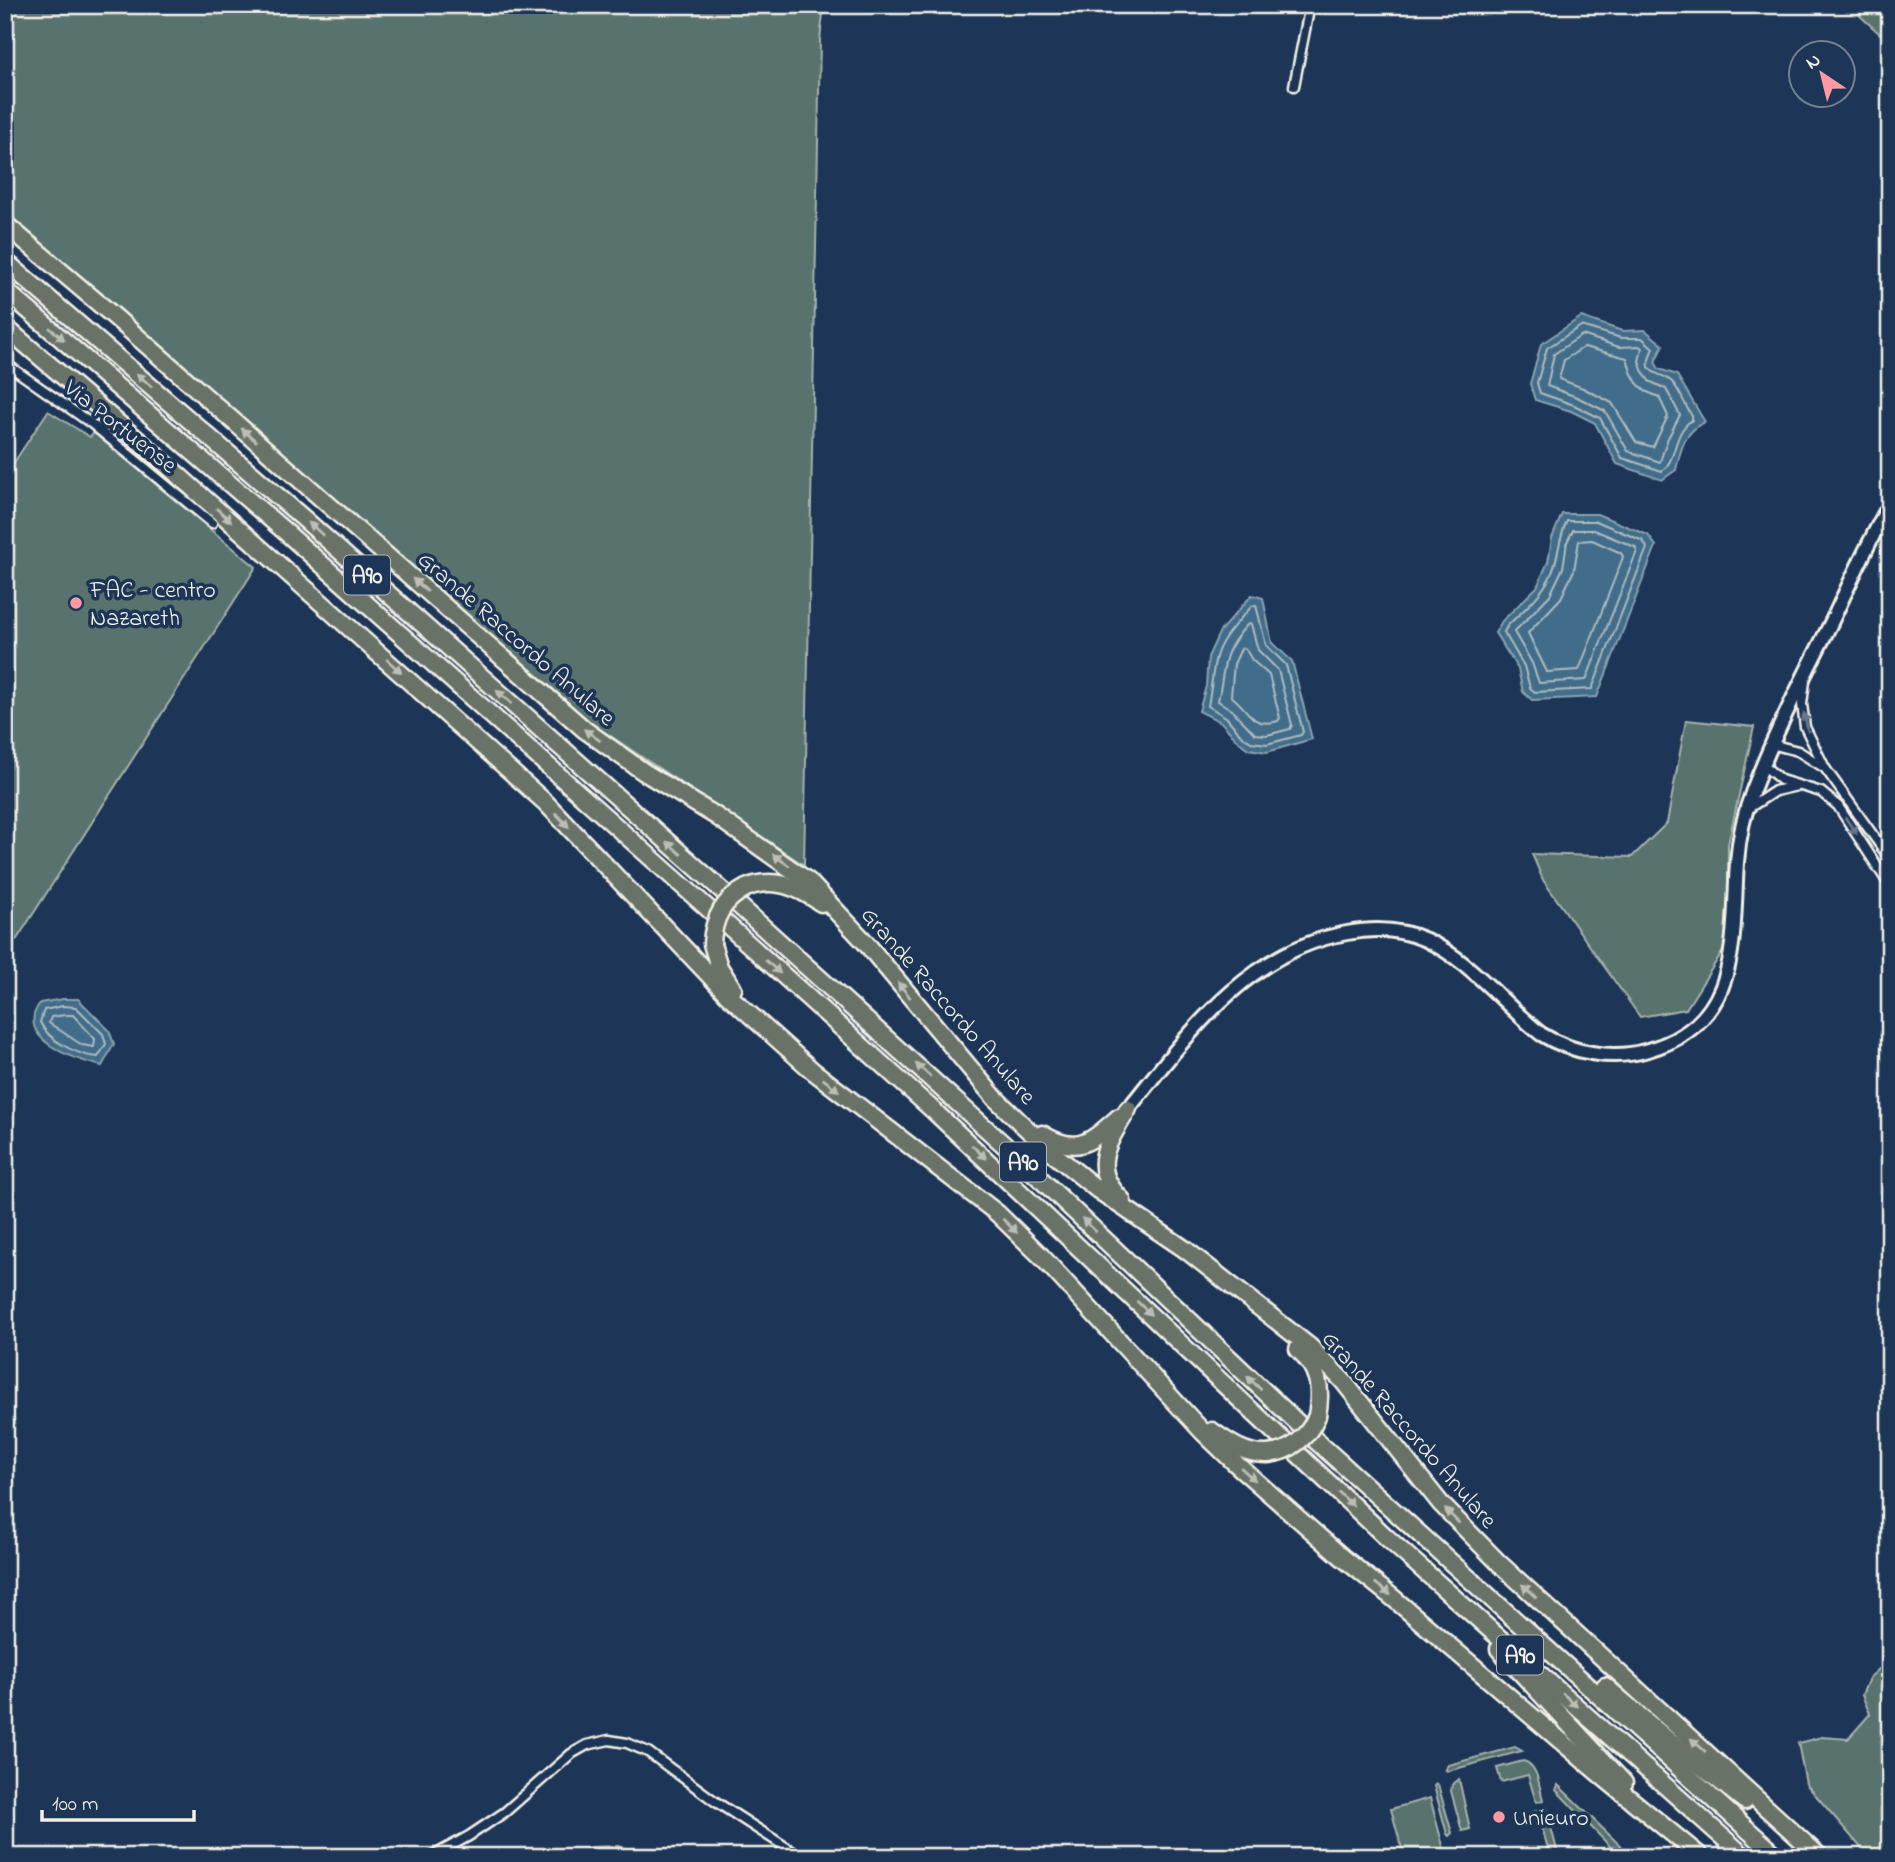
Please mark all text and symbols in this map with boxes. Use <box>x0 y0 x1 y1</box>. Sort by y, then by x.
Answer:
north arrow <box>1786 38 1856 108</box>
text: N <box>1801 47 1827 77</box>
one-way arrow <box>48 327 66 342</box>
street label: Via Portuense <box>55 372 184 484</box>
one-way arrow <box>136 373 153 388</box>
one-way arrow <box>241 428 258 443</box>
one-way arrow <box>215 507 233 523</box>
one-way arrow <box>307 521 325 537</box>
street label: Grande Raccordo Anulare <box>409 544 622 736</box>
road number: A90 <box>344 555 390 594</box>
place label: FAC - centro Nazareth <box>89 574 216 637</box>
one-way arrow <box>411 577 429 593</box>
marker: FAC - centro Nazareth <box>68 595 84 611</box>
one-way arrow <box>385 658 403 674</box>
one-way arrow <box>495 690 512 705</box>
one-way arrow <box>1800 711 1811 733</box>
one-way arrow <box>583 728 601 742</box>
one-way arrow <box>553 811 569 828</box>
one-way arrow <box>1844 817 1858 835</box>
one-way arrow <box>665 840 683 856</box>
one-way arrow <box>772 853 790 867</box>
street label: Grande Raccordo Anulare <box>851 900 1043 1114</box>
one-way arrow <box>764 959 782 975</box>
one-way arrow <box>897 982 912 999</box>
one-way arrow <box>915 1063 932 1079</box>
one-way arrow <box>822 1077 839 1092</box>
road number: A90 <box>1000 1142 1046 1182</box>
one-way arrow <box>970 1144 987 1161</box>
one-way arrow <box>1001 1217 1018 1234</box>
one-way arrow <box>1081 1218 1098 1234</box>
one-way arrow <box>1135 1300 1152 1316</box>
street label: Grande Raccordo Anulare <box>1312 1324 1504 1538</box>
one-way arrow <box>1245 1374 1262 1391</box>
one-way arrow <box>1239 1466 1257 1482</box>
one-way arrow <box>1337 1490 1354 1506</box>
one-way arrow <box>1444 1508 1461 1524</box>
one-way arrow <box>1373 1582 1391 1597</box>
one-way arrow <box>1521 1583 1538 1600</box>
road number: A90 <box>1497 1636 1543 1674</box>
one-way arrow <box>1561 1692 1578 1707</box>
one-way arrow <box>1690 1737 1707 1753</box>
scale bar <box>42 1778 194 1822</box>
text: 100 m <box>52 1790 98 1820</box>
place label: Unieuro <box>1513 1802 1589 1837</box>
marker: Unieuro <box>1491 1809 1507 1825</box>

